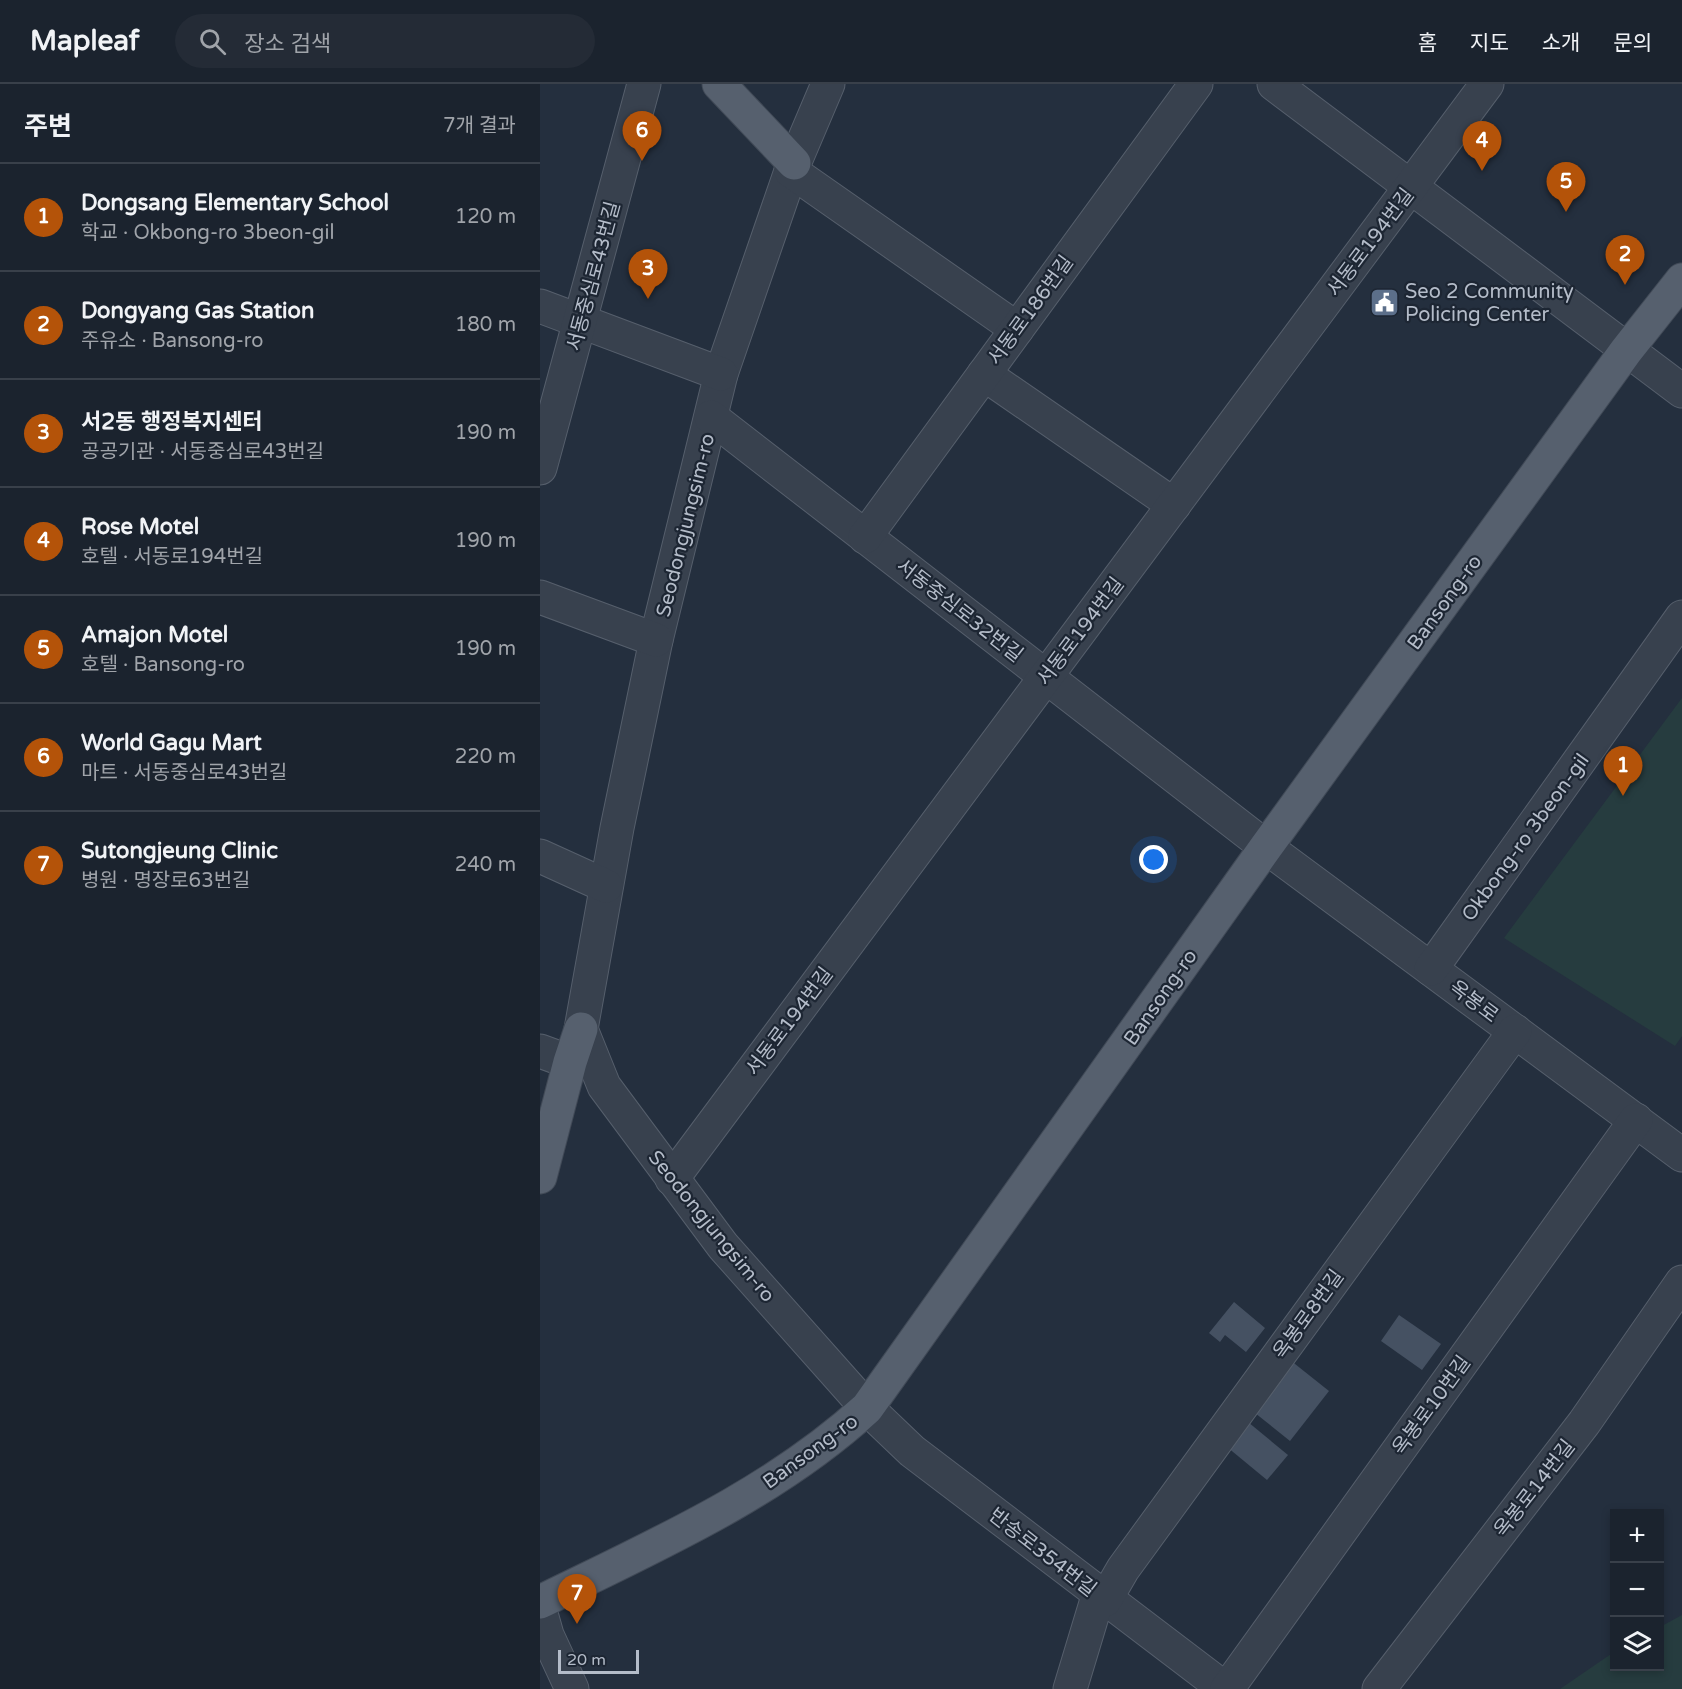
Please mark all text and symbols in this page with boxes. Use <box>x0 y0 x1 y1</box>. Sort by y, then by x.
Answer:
search box <box>175 14 595 68</box>
text: Mapleaf <box>30 24 139 58</box>
icon: search <box>196 25 229 58</box>
text: 장소 검색 <box>244 31 331 57</box>
text: 홈 <box>1418 31 1437 56</box>
text: 지도 <box>1470 31 1509 56</box>
text: 소개 <box>1542 31 1580 56</box>
text: 문의 <box>1613 31 1652 56</box>
text: 주변 <box>24 111 72 142</box>
pin: 6 <box>622 112 662 161</box>
text: 7개 결과 <box>443 114 516 138</box>
pin: 4 <box>1462 122 1502 171</box>
pin: 5 <box>1546 162 1586 212</box>
street label: 서동로194번길 <box>1322 184 1419 302</box>
text: Dongsang Elementary School <box>81 190 389 216</box>
street label: 서동중심로43번길 <box>562 199 625 354</box>
text: 1 <box>37 205 50 229</box>
text: 120 m <box>455 205 516 229</box>
text: 학교 · Okbong-ro 3beon-gil <box>81 221 334 245</box>
pin: 2 <box>1606 236 1644 285</box>
pin: 3 <box>628 250 668 299</box>
street label: 서동로186번길 <box>983 251 1079 370</box>
place label: Seo 2 Community Policing Center <box>1405 280 1574 327</box>
public building icon: Seo 2 Community Policing Center <box>1368 286 1400 318</box>
text: Dongyang Gas Station <box>81 298 314 324</box>
text: 2 <box>37 313 50 337</box>
text: 180 m <box>455 313 516 337</box>
text: 주유소 · Bansong-ro <box>81 329 263 353</box>
text: 서2동 행정복지센터 <box>81 409 262 435</box>
text: 3 <box>37 421 50 445</box>
text: 190 m <box>455 421 516 445</box>
street label: Seodongjungsim-ro <box>652 431 720 619</box>
text: 공공기관 · 서동중심로43번길 <box>81 440 324 464</box>
text: Rose Motel <box>81 514 199 540</box>
text: 4 <box>37 529 50 553</box>
text: 190 m <box>455 529 516 553</box>
text: 호텔 · 서동로194번길 <box>81 545 263 569</box>
street label: Bansong-ro <box>1402 550 1487 655</box>
street label: 서동중심로32번길 <box>891 554 1027 668</box>
street label: 서동로194번길 <box>1032 573 1129 691</box>
text: Amajon Motel <box>81 622 228 648</box>
text: 5 <box>37 637 50 661</box>
text: 190 m <box>455 637 516 661</box>
text: 호텔 · Bansong-ro <box>81 653 245 677</box>
text: World Gagu Mart <box>81 730 262 756</box>
text: 6 <box>37 745 50 769</box>
text: 220 m <box>455 745 516 769</box>
pin: 1 <box>1604 746 1642 796</box>
street label: Okbong-ro 3beon-gil <box>1457 749 1595 926</box>
text: 마트 · 서동중심로43번길 <box>81 761 287 785</box>
text: Sutongjeung Clinic <box>81 838 278 864</box>
your location <box>1139 845 1168 874</box>
text: 7 <box>37 853 50 877</box>
text: 240 m <box>455 853 516 877</box>
text: 병원 · 명장로63번길 <box>81 869 251 893</box>
street label: Bansong-ro <box>1119 945 1203 1050</box>
street label: 서동로194번길 <box>741 963 838 1081</box>
street label: 옥봉로 <box>1444 976 1503 1028</box>
street label: Seodongjungsim-ro <box>643 1146 780 1307</box>
street label: 옥봉로8번길 <box>1268 1265 1349 1364</box>
street label: 옥봉로10번길 <box>1388 1351 1476 1460</box>
street label: Bansong-ro <box>758 1409 863 1494</box>
street label: 옥봉로14번길 <box>1489 1435 1580 1542</box>
street label: 반송로354번길 <box>984 1503 1101 1602</box>
map controls <box>1610 1509 1664 1671</box>
button: + <box>1610 1509 1664 1563</box>
button: − <box>1610 1563 1664 1617</box>
pin: 7 <box>558 1574 597 1624</box>
button: layers <box>1610 1617 1664 1671</box>
scale bar <box>558 1647 639 1674</box>
text: 20 m <box>567 1650 606 1670</box>

